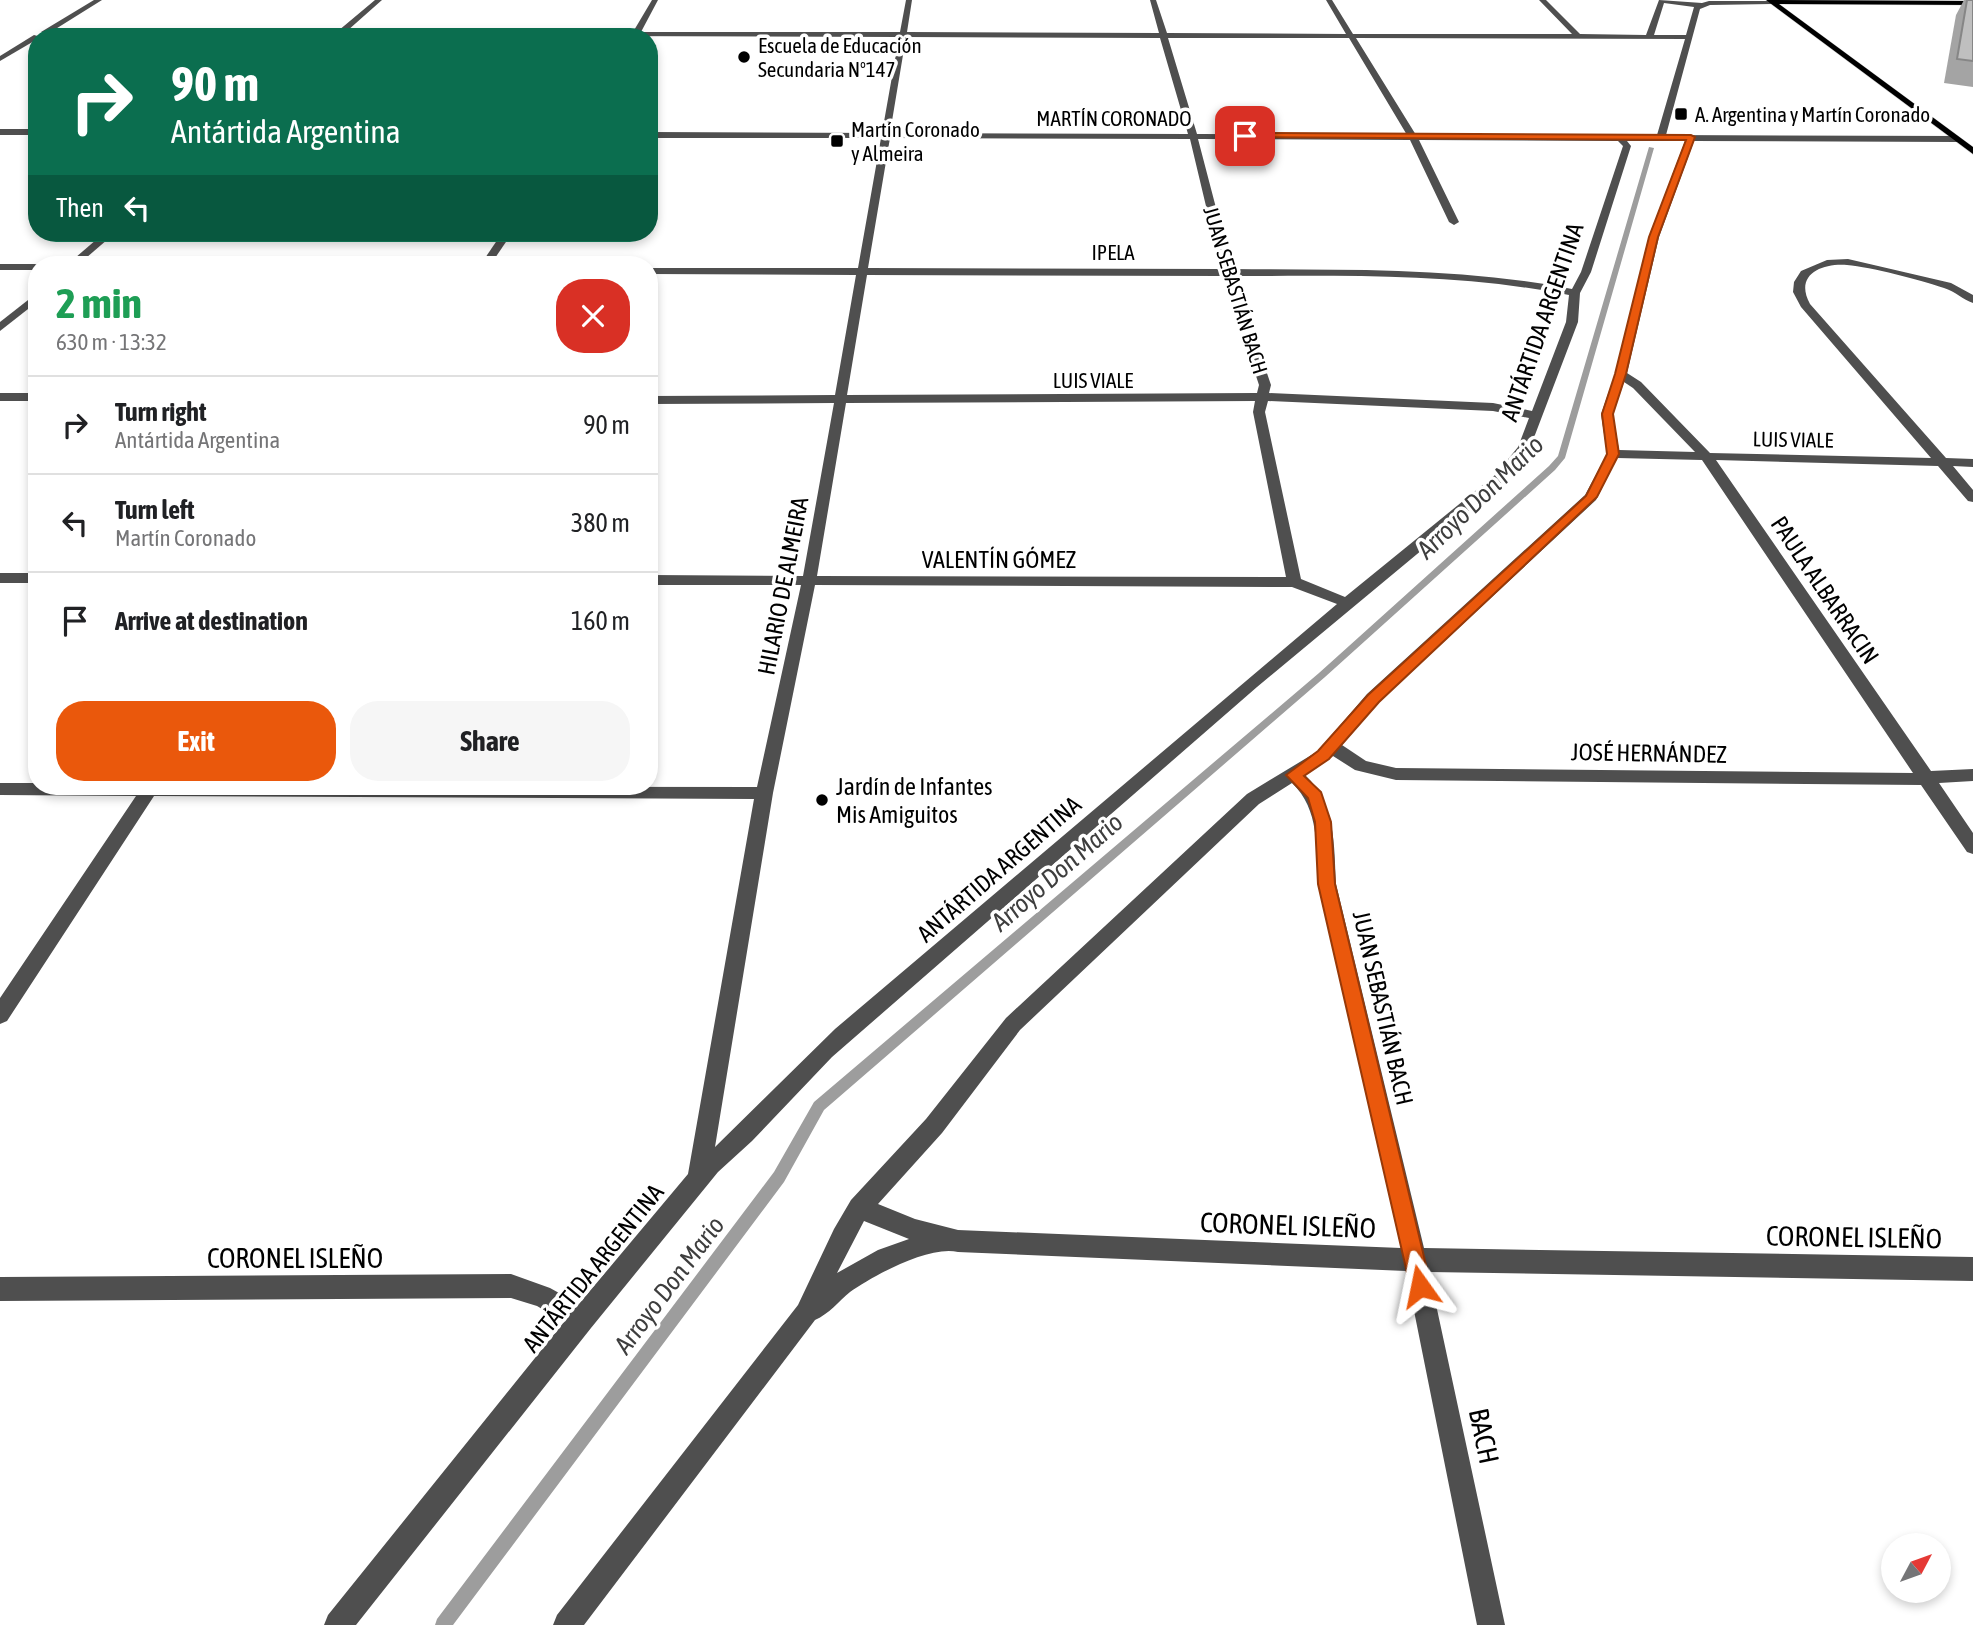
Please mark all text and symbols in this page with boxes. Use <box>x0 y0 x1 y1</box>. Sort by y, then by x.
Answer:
place label: Escuela de Educación Secundaria Nº147 <box>758 33 922 81</box>
marker: Escuela de Educación Secundaria Nº147 <box>736 49 752 65</box>
text: 90 m <box>171 55 259 111</box>
icon: right <box>56 56 147 147</box>
place label: A. Argentina y Martín Coronado <box>1695 102 1930 126</box>
street label: MARTÍN CORONADO <box>1036 106 1192 130</box>
pin <box>1215 106 1275 166</box>
marker: A. Argentina y Martín Coronado <box>1673 106 1689 122</box>
text: Antártida Argentina <box>171 113 401 150</box>
place label: Martín Coronado y Almeira <box>851 117 980 165</box>
icon: arrive <box>1226 117 1264 155</box>
marker: Martín Coronado y Almeira <box>829 133 845 149</box>
icon: left <box>118 189 156 227</box>
text: Then <box>56 193 104 223</box>
street label: JUAN SEBASTIÁN BACH <box>1199 204 1273 376</box>
street label: ANTÁRTIDA ARGENTINA <box>1495 219 1589 425</box>
street label: IPELA <box>1091 240 1135 264</box>
text: 2 min <box>56 279 142 327</box>
button: close <box>556 279 630 353</box>
text: 630 m · 13:32 <box>56 329 167 355</box>
street label: LUIS VIALE <box>1053 368 1133 392</box>
text: Turn right <box>115 397 206 427</box>
icon: right <box>56 406 94 444</box>
text: 90 m <box>583 410 630 440</box>
street label: LUIS VIALE <box>1753 426 1834 452</box>
text: Antártida Argentina <box>115 427 280 453</box>
water label: Arroyo Don Mario <box>1410 429 1549 565</box>
street label: HILARIO DE ALMEIRA <box>753 494 814 677</box>
text: Turn left <box>115 495 195 525</box>
icon: left <box>56 504 94 542</box>
text: 380 m <box>571 508 630 538</box>
street label: PAULA ALBARRACIN <box>1766 511 1884 669</box>
text: Martín Coronado <box>115 525 256 551</box>
street label: VALENTÍN GÓMEZ <box>922 546 1077 573</box>
icon: arrive <box>56 602 94 640</box>
text: Arrive at destination <box>115 606 308 636</box>
text: 160 m <box>571 606 630 636</box>
button: Exit <box>56 701 336 781</box>
button: Share <box>350 701 630 781</box>
street label: JOSÉ HERNÁNDEZ <box>1571 738 1727 768</box>
place label: Jardín de Infantes Mis Amiguitos <box>836 773 993 828</box>
street label: ANTÁRTIDA ARGENTINA <box>912 791 1086 947</box>
marker: Jardín de Infantes Mis Amiguitos <box>814 792 830 808</box>
water label: Arroyo Don Mario <box>985 807 1129 938</box>
street label: JUAN SEBASTIÁN BACH <box>1348 908 1418 1108</box>
street label: ANTÁRTIDA ARGENTINA <box>517 1179 669 1357</box>
street label: CORONEL ISLEÑO <box>1199 1206 1377 1244</box>
water label: Arroyo Don Mario <box>607 1211 730 1360</box>
street label: CORONEL ISLEÑO <box>1766 1219 1942 1255</box>
street label: CORONEL ISLEÑO <box>207 1242 383 1274</box>
position arrow <box>1383 1249 1457 1323</box>
street label: BACH <box>1463 1405 1505 1467</box>
north arrow <box>1881 1533 1951 1603</box>
map controls <box>1881 1533 1951 1603</box>

